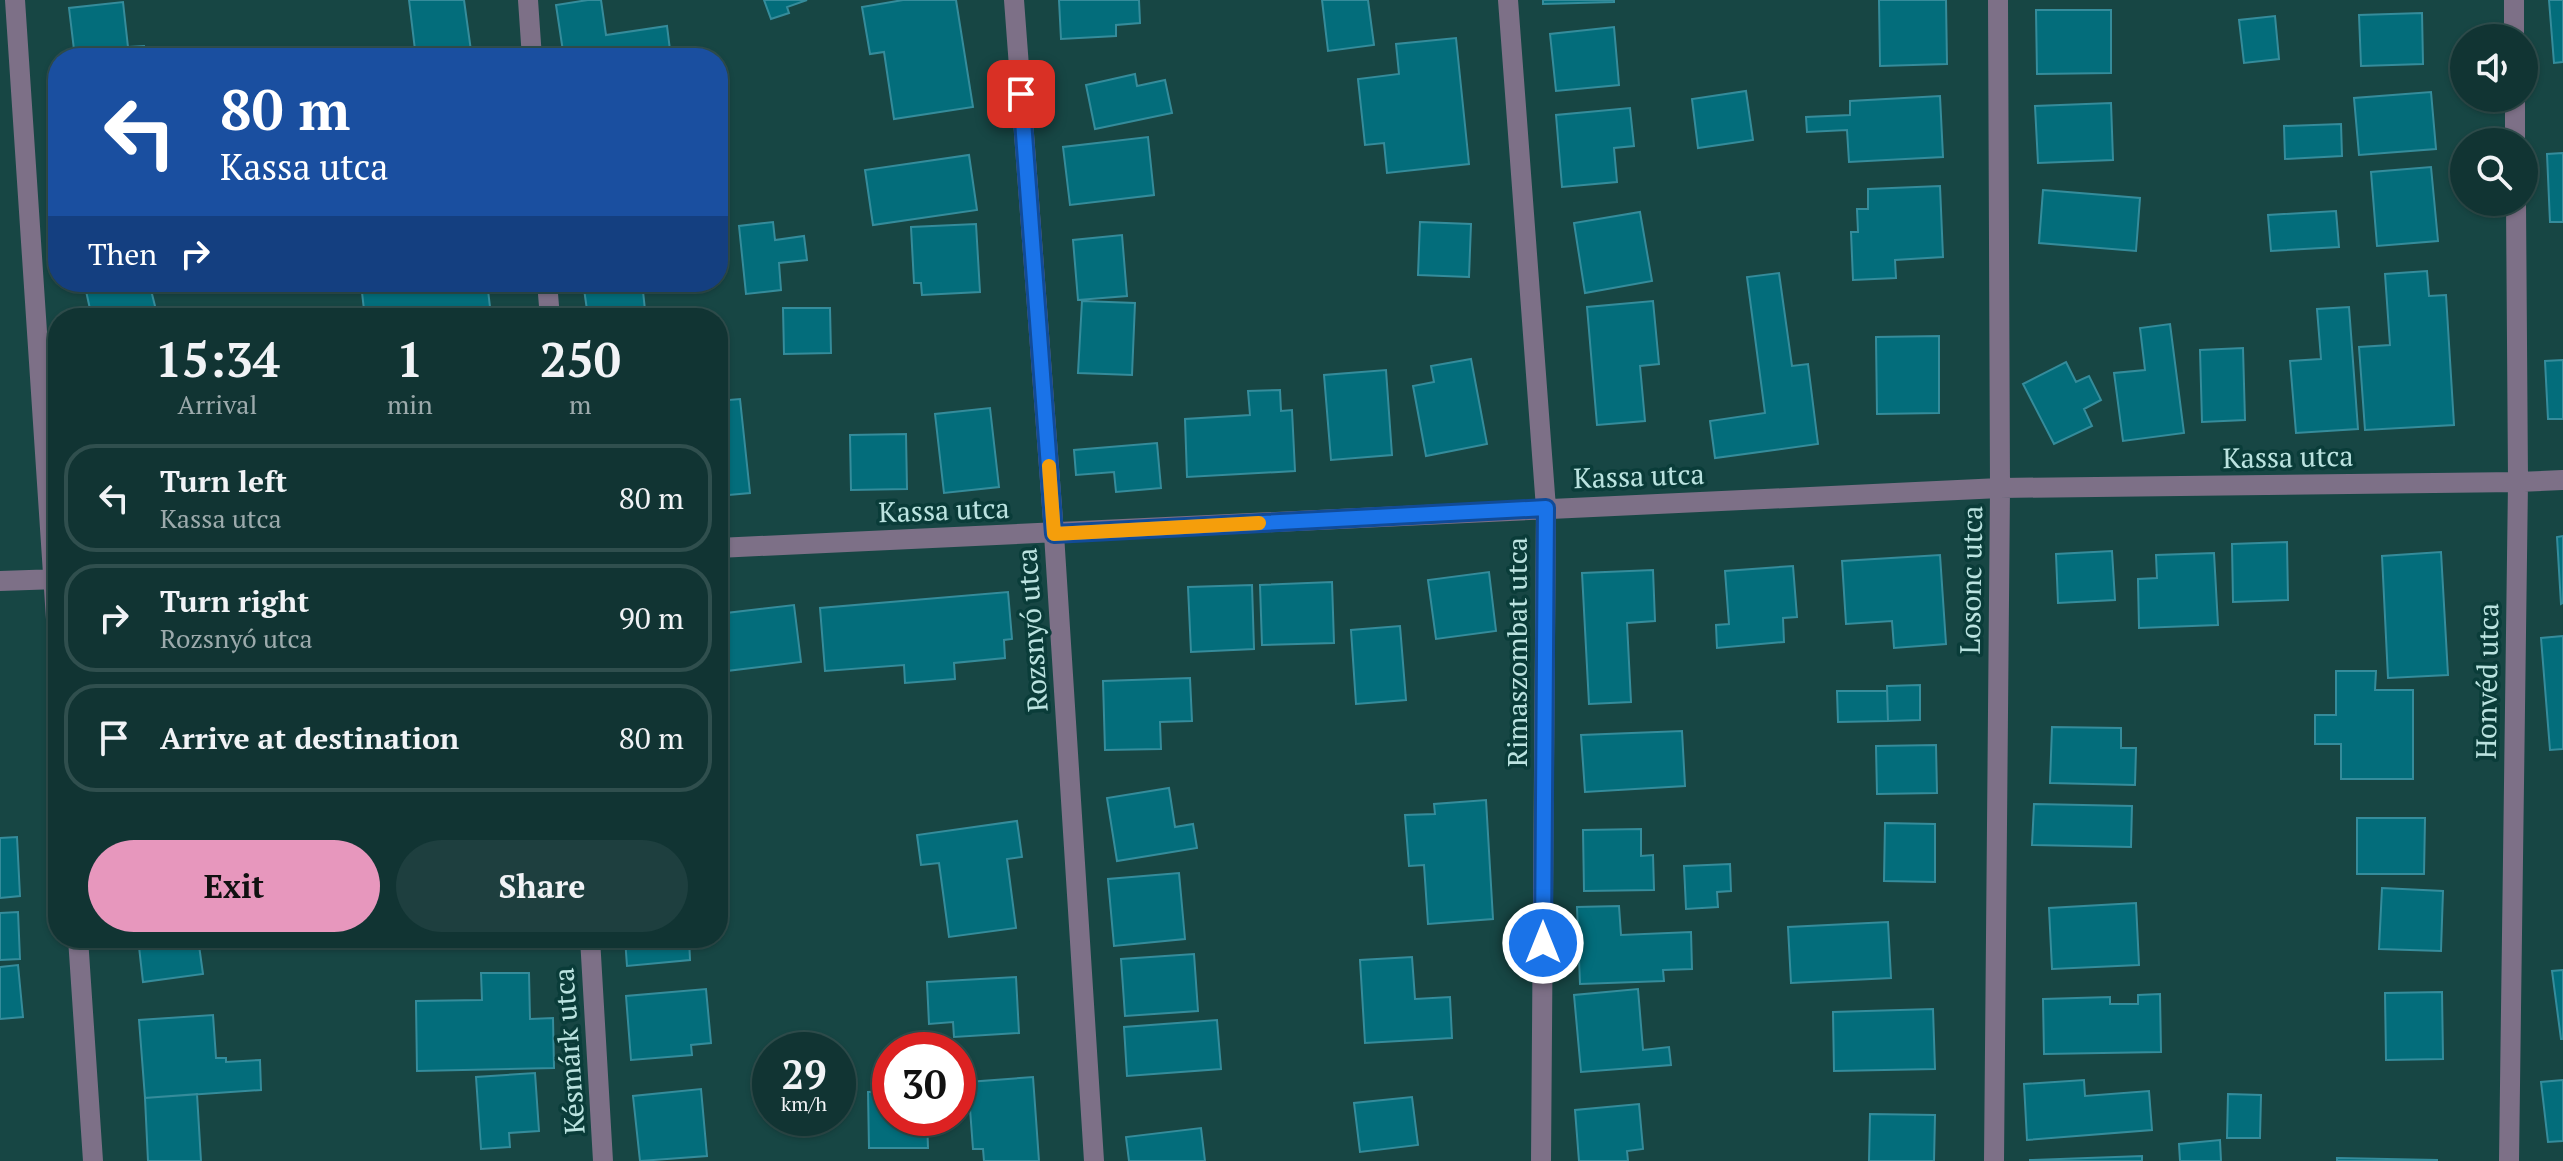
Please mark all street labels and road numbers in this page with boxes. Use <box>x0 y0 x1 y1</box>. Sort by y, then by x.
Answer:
street label: Kassa utca <box>2222 437 2354 476</box>
street label: Kassa utca <box>1573 455 1705 496</box>
street label: Kassa utca <box>878 489 1010 530</box>
street label: Losonc utca <box>1951 505 1990 655</box>
street label: Rimaszombat utca <box>1498 537 1535 767</box>
street label: Rozsnyó utca <box>1007 547 1056 713</box>
street label: Honvéd utca <box>2467 603 2506 759</box>
street label: Késmárk utca <box>544 966 593 1136</box>

